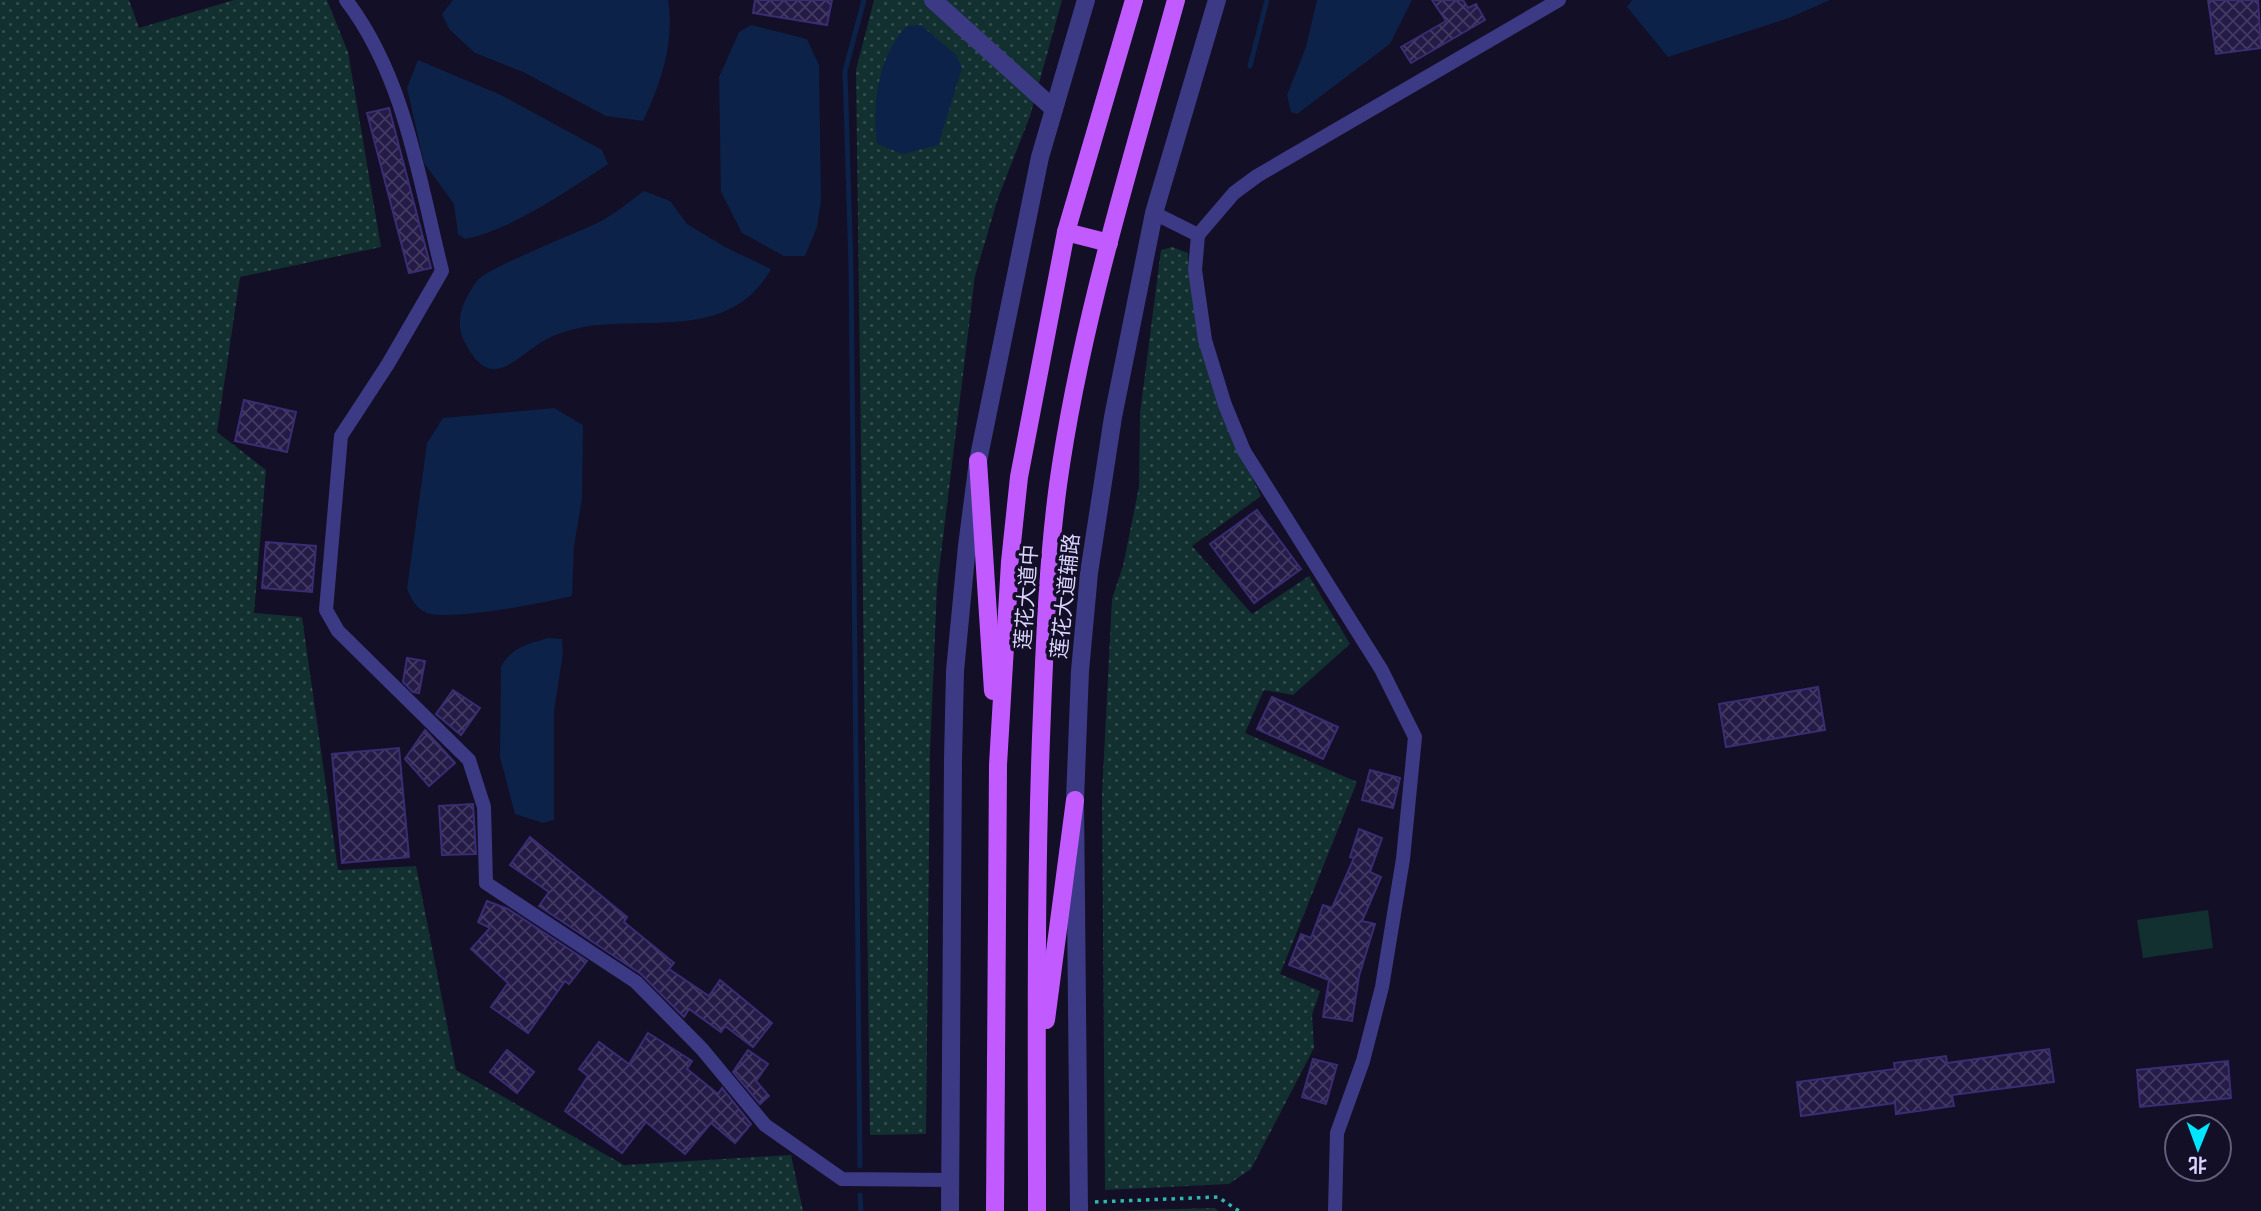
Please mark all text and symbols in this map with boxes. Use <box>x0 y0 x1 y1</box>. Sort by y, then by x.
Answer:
street label: 莲花大道辅路 <box>1046 532 1084 660</box>
street label: 莲花大道中 <box>1010 544 1042 650</box>
north arrow <box>2163 1113 2233 1183</box>
text: 北 <box>2188 1154 2207 1176</box>

